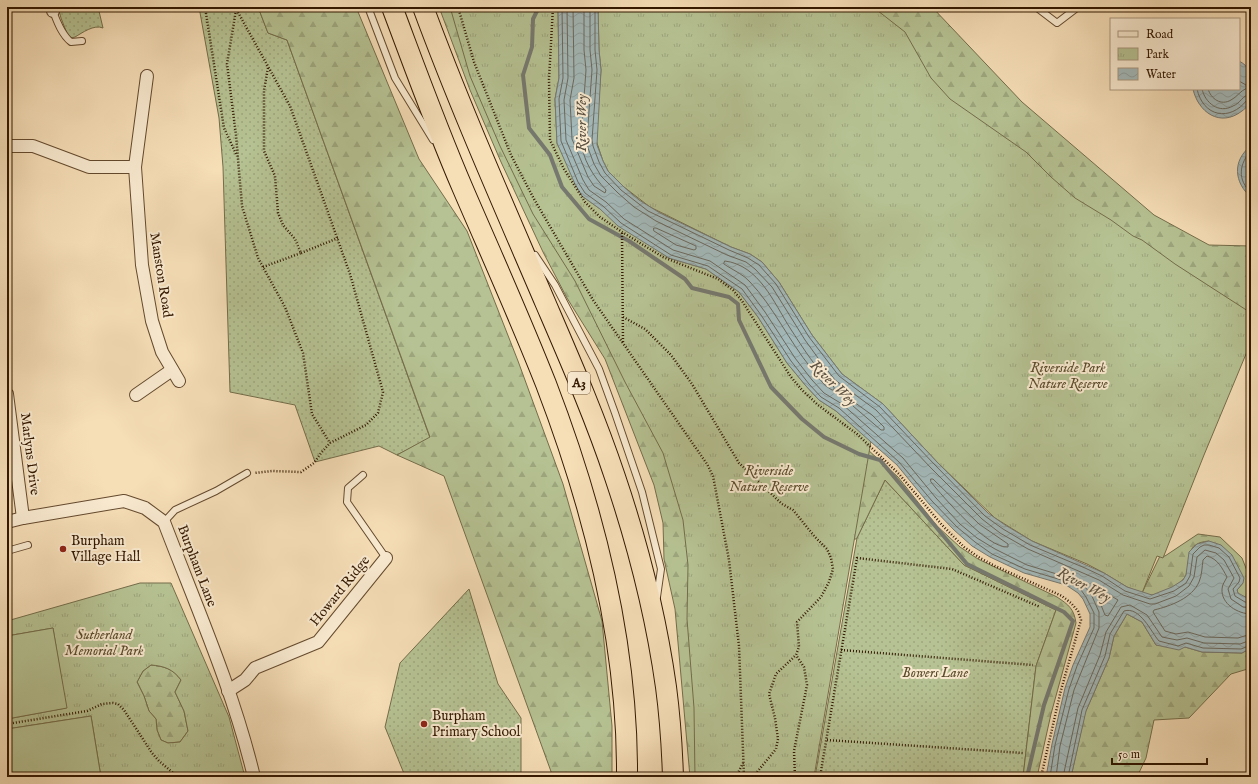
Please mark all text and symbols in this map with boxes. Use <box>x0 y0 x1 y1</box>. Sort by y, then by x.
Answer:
legend <box>1110 18 1240 90</box>
text: Road <box>1146 27 1174 42</box>
text: Park <box>1146 47 1169 62</box>
text: Water <box>1146 67 1177 82</box>
water label: River Wey <box>572 94 591 152</box>
street label: Manston Road <box>145 231 177 319</box>
water label: River Wey <box>806 356 860 410</box>
park label: Riverside Park Nature Reserve <box>1028 359 1108 393</box>
road number: A3 <box>568 372 590 394</box>
street label: Marlyns Drive <box>16 412 44 497</box>
park label: Riverside Nature Reserve <box>729 462 809 496</box>
street label: Burpham Lane <box>173 522 221 610</box>
place label: Burpham Village Hall <box>70 532 141 566</box>
marker: Burpham Village Hall <box>58 544 68 554</box>
street label: Howard Ridge <box>306 552 374 630</box>
water label: River Wey <box>1054 563 1114 607</box>
park label: Sutherland Memorial Park <box>65 626 144 660</box>
park label: Bowers Lane <box>902 664 968 682</box>
place label: Burpham Primary School <box>432 707 521 741</box>
marker: Burpham Primary School <box>419 719 429 729</box>
scale bar <box>1112 740 1207 766</box>
text: 50 m <box>1118 747 1140 762</box>

